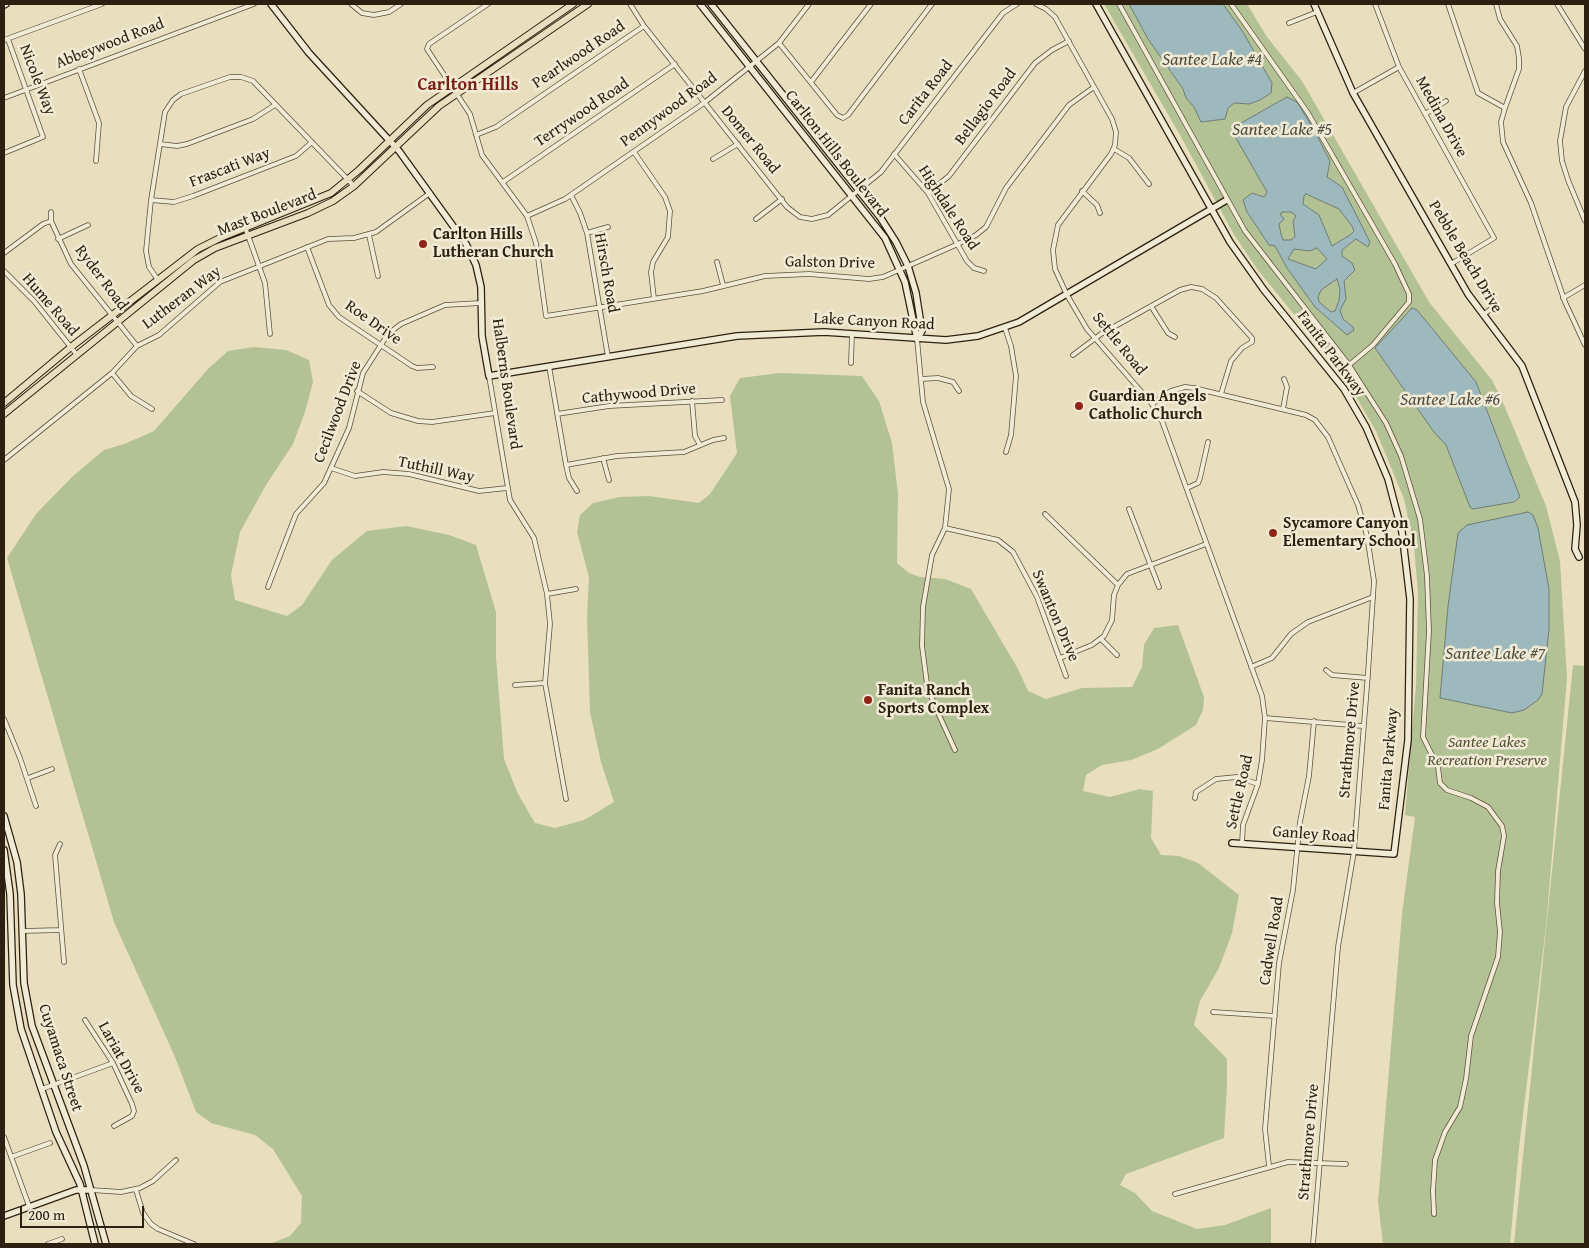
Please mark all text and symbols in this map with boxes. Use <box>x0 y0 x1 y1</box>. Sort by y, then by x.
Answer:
street label: Abbeywood Road <box>53 14 167 74</box>
street label: Pearlwood Road <box>529 17 629 93</box>
street label: Nicole Way <box>15 42 59 118</box>
water label: Santee Lake #4 <box>1162 49 1262 71</box>
street label: Carita Road <box>895 57 957 129</box>
street label: Bellagio Road <box>951 65 1021 149</box>
street label: Pennywood Road <box>617 68 721 152</box>
street label: Medina Drive <box>1411 73 1471 161</box>
district label: Carlton Hills <box>417 74 519 96</box>
street label: Terrywood Road <box>531 74 633 152</box>
street label: Carlton Hills Boulevard <box>781 87 891 221</box>
street label: Domer Road <box>717 102 783 178</box>
water label: Santee Lake #5 <box>1232 119 1332 141</box>
street label: Frascati Way <box>187 144 273 192</box>
street label: Highdale Road <box>913 162 983 254</box>
street label: Mast Boulevard <box>215 185 319 241</box>
street label: Pebble Beach Drive <box>1424 197 1506 317</box>
place label: Carlton Hills Lutheran Church <box>433 225 554 263</box>
street label: Hirsch Road <box>590 232 622 314</box>
marker: Carlton Hills Lutheran Church <box>417 238 429 250</box>
street label: Ryder Road <box>70 242 132 314</box>
street label: Galston Drive <box>785 253 875 273</box>
street label: Lutheran Way <box>139 262 225 334</box>
street label: Hume Road <box>18 270 82 340</box>
street label: Roe Drive <box>341 297 405 349</box>
street label: Fanita Parkway <box>1292 307 1370 401</box>
street label: Lake Canyon Road <box>813 309 935 335</box>
street label: Settle Road <box>1088 309 1150 379</box>
street label: Halberns Boulevard <box>487 317 525 451</box>
street label: Cecilwood Drive <box>310 358 366 466</box>
street label: Cathywood Drive <box>581 379 697 409</box>
place label: Guardian Angels Catholic Church <box>1089 387 1206 425</box>
water label: Santee Lake #6 <box>1400 389 1500 411</box>
marker: Guardian Angels Catholic Church <box>1073 400 1085 412</box>
street label: Tuthill Way <box>396 453 476 487</box>
place label: Sycamore Canyon Elementary School <box>1283 514 1416 552</box>
marker: Sycamore Canyon Elementary School <box>1267 527 1279 539</box>
street label: Swanton Drive <box>1027 567 1083 665</box>
water label: Santee Lake #7 <box>1445 643 1545 665</box>
place label: Fanita Ranch Sports Complex <box>878 681 989 719</box>
street label: Strathmore Drive <box>1335 681 1365 799</box>
marker: Fanita Ranch Sports Complex <box>862 694 874 706</box>
street label: Fanita Parkway <box>1375 707 1403 811</box>
park label: Santee Lakes Recreation Preserve <box>1427 733 1547 771</box>
street label: Settle Road <box>1222 753 1258 831</box>
street label: Ganley Road <box>1272 823 1356 847</box>
street label: Cadwell Road <box>1256 895 1288 987</box>
street label: Cuyamaca Street <box>34 1002 86 1114</box>
street label: Lariat Drive <box>93 1019 149 1097</box>
street label: Strathmore Drive <box>1294 1083 1324 1201</box>
scale bar <box>22 1196 146 1228</box>
text: 200 m <box>28 1204 65 1225</box>

